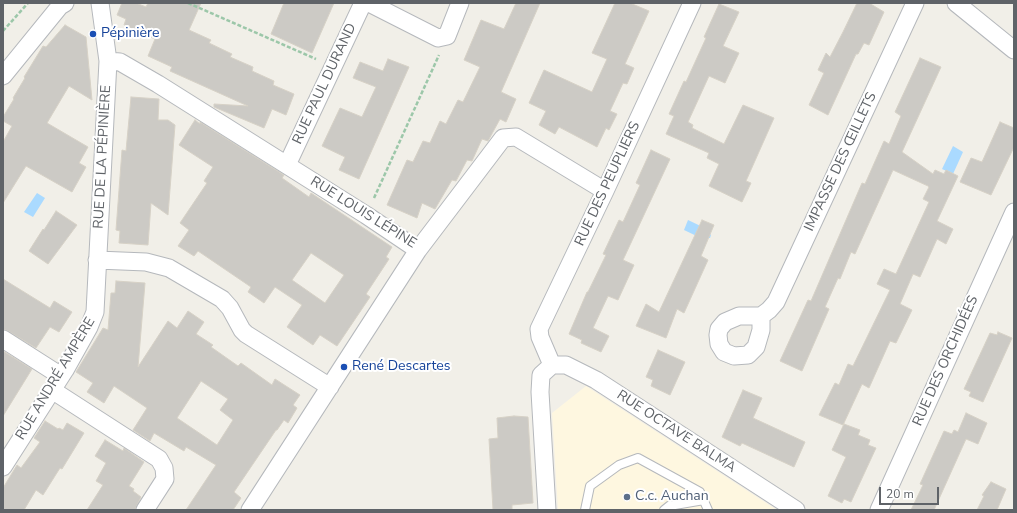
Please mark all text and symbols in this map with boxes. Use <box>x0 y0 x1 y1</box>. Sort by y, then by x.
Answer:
street label: RUE PAUL DURAND <box>290 21 360 147</box>
place label: Pépinière <box>101 26 159 42</box>
marker: Pépinière <box>88 29 98 39</box>
street label: RUE DE LA PÉPINIÈRE <box>91 85 115 229</box>
street label: IMPASSE DES ŒILLETS <box>801 90 881 234</box>
street label: RUE DES PEUPLIERS <box>572 119 644 249</box>
street label: RUE LOUIS LÉPINE <box>307 174 419 252</box>
street label: RUE DES ORCHIDÉES <box>910 293 982 429</box>
street label: RUE ANDRÉ AMPÈRE <box>13 315 99 443</box>
place label: René Descartes <box>352 359 450 375</box>
marker: René Descartes <box>339 362 349 372</box>
street label: RUE OCTAVE BALMA <box>613 387 739 477</box>
scale bar <box>881 479 941 505</box>
text: 20 m <box>886 486 914 502</box>
place label: C.c. Auchan <box>635 489 709 505</box>
marker: C.c. Auchan <box>622 492 632 502</box>

